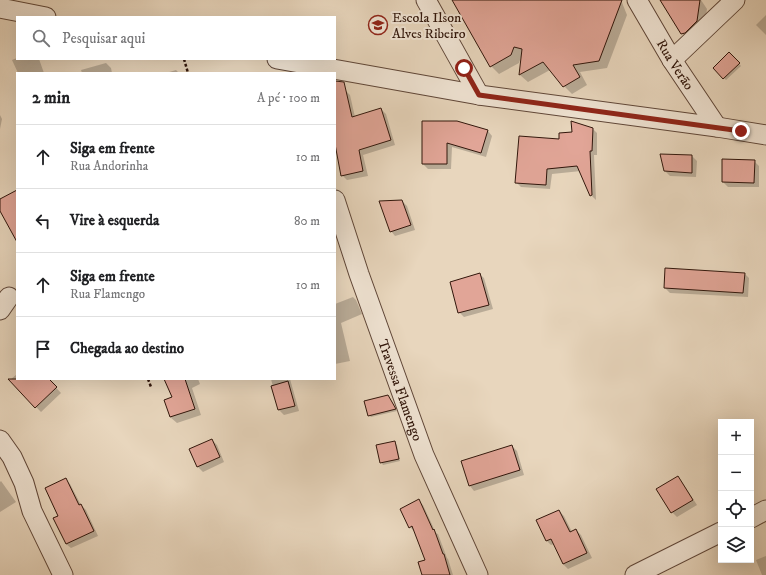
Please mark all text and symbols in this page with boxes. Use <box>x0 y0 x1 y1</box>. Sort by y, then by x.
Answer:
place label: Escola Ilson Alves Ribeiro <box>392 9 466 43</box>
school or university icon: Escola Ilson Alves Ribeiro <box>367 14 389 36</box>
search box <box>16 16 336 60</box>
icon: search <box>30 27 52 49</box>
text: Pesquisar aqui <box>62 29 145 48</box>
street label: Rua Verão <box>652 36 698 94</box>
route start <box>455 59 473 77</box>
text: 2 min <box>32 87 70 109</box>
text: A pé · 100 m <box>257 90 320 106</box>
route end <box>732 122 750 140</box>
text: Siga em frente <box>70 139 155 158</box>
icon: ahead <box>32 146 54 168</box>
text: 10 m <box>296 149 320 165</box>
text: Rua Andorinha <box>70 158 148 174</box>
icon: left <box>32 210 54 232</box>
text: Vire à esquerda <box>70 211 159 230</box>
text: 80 m <box>294 213 320 229</box>
text: Siga em frente <box>70 267 155 286</box>
icon: ahead <box>32 274 54 296</box>
text: 10 m <box>296 277 320 293</box>
text: Rua Flamengo <box>70 286 145 302</box>
street label: Travessa Flamengo <box>373 337 426 444</box>
icon: arrive <box>32 338 54 360</box>
text: Chegada ao destino <box>70 339 184 358</box>
map controls <box>718 419 754 563</box>
button: + <box>718 419 754 455</box>
button: − <box>718 455 754 491</box>
button: locate <box>718 491 754 527</box>
button: layers <box>718 527 754 563</box>

